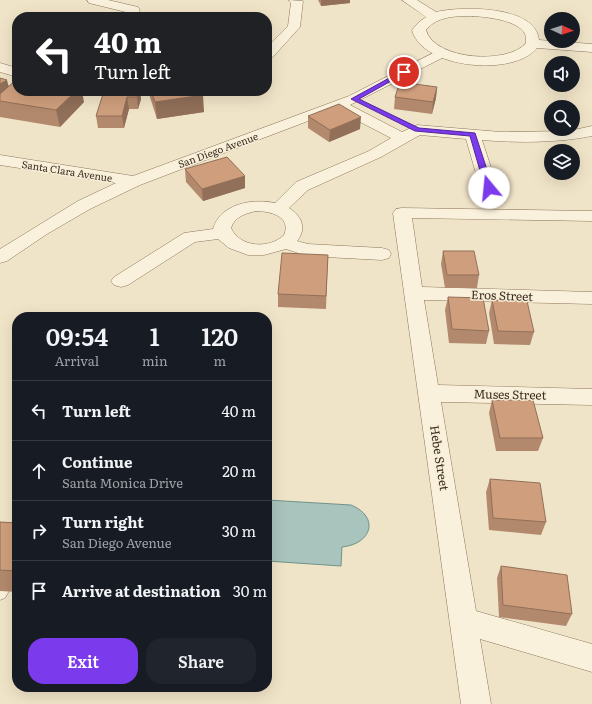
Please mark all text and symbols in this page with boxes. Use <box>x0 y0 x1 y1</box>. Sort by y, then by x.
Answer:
north arrow <box>544 12 580 48</box>
map controls <box>544 12 580 180</box>
text: 40 m <box>94 20 162 62</box>
icon: left <box>28 28 80 80</box>
pin <box>387 55 421 89</box>
button: sound <box>544 56 580 92</box>
text: Turn left <box>94 58 171 85</box>
icon: arrive <box>393 61 415 83</box>
button: search <box>544 100 580 136</box>
street label: San Diego Avenue <box>176 128 260 171</box>
button: layers <box>544 144 580 180</box>
street label: Santa Clara Avenue <box>21 156 113 185</box>
position arrow <box>468 167 510 209</box>
street label: Eros Street <box>471 285 534 305</box>
text: 09:54 <box>46 318 108 353</box>
text: 1 <box>150 318 160 353</box>
text: 120 <box>201 318 238 353</box>
text: Arrival <box>55 351 99 370</box>
text: min <box>142 351 167 370</box>
text: m <box>213 351 226 370</box>
street label: Muses Street <box>474 384 547 404</box>
text: Turn left <box>62 399 131 422</box>
text: 40 m <box>222 399 256 422</box>
icon: left <box>28 400 50 422</box>
street label: Hebe Street <box>426 424 454 492</box>
text: Continue <box>62 450 132 473</box>
text: 20 m <box>222 459 256 482</box>
icon: ahead <box>28 460 50 482</box>
text: Santa Monica Drive <box>62 473 183 492</box>
text: Turn right <box>62 510 144 533</box>
text: 30 m <box>222 519 256 542</box>
icon: right <box>28 520 50 542</box>
text: San Diego Avenue <box>62 533 172 552</box>
text: Arrive at destination <box>62 579 221 602</box>
text: 30 m <box>233 579 267 602</box>
icon: arrive <box>28 580 50 602</box>
button: Exit <box>28 638 138 684</box>
button: Share <box>146 638 256 684</box>

